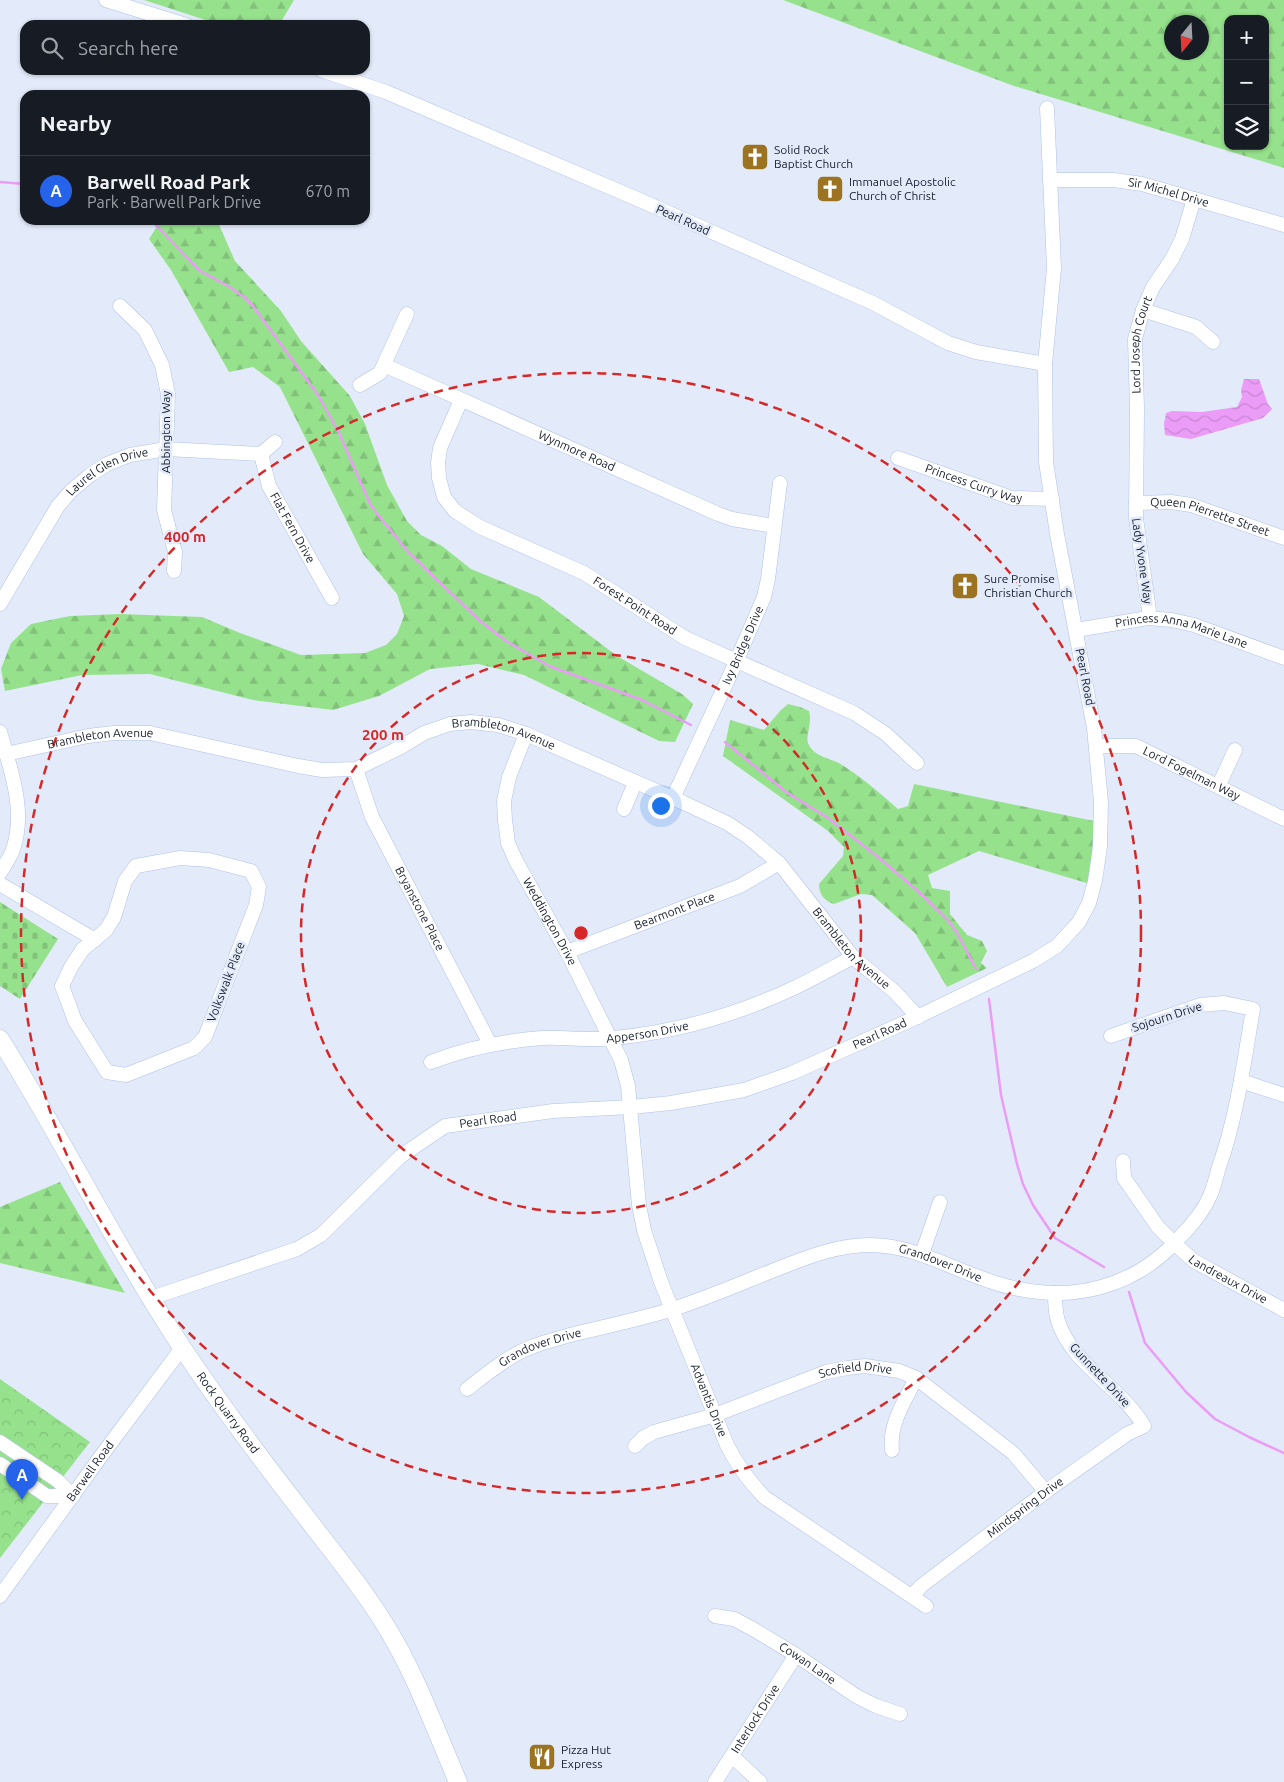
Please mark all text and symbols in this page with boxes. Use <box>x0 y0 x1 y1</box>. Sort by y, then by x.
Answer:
north arrow <box>1164 15 1209 60</box>
map controls <box>1224 15 1269 150</box>
button: + <box>1224 15 1269 60</box>
search box <box>20 20 370 75</box>
icon: search <box>38 34 66 62</box>
text: Search here <box>78 37 178 59</box>
button: − <box>1224 60 1269 105</box>
button: layers <box>1224 105 1269 150</box>
text: Nearby <box>40 111 111 135</box>
church icon: Solid Rock Baptist Church <box>740 142 770 172</box>
place label: Solid Rock Baptist Church <box>774 143 853 170</box>
text: Barwell Road Park <box>87 171 250 193</box>
church icon: Immanuel Apostolic Church of Christ <box>815 174 845 204</box>
place label: Immanuel Apostolic Church of Christ <box>849 175 956 202</box>
street label: Sir Michel Drive <box>1127 175 1211 209</box>
text: A <box>50 182 62 200</box>
text: 670 m <box>305 182 350 200</box>
text: Park · Barwell Park Drive <box>87 193 261 211</box>
street label: Pearl Road <box>654 202 712 237</box>
street label: Lord Joseph Court <box>1128 294 1154 394</box>
street label: Abbington Way <box>159 390 172 473</box>
street label: Wynmore Road <box>536 428 617 473</box>
street label: Laurel Glen Drive <box>63 445 149 498</box>
street label: Princess Curry Way <box>923 461 1022 504</box>
street label: Flat Fern Drive <box>268 490 318 565</box>
street label: Queen Pierrette Street <box>1150 495 1272 538</box>
street label: Lady Yvone Way <box>1130 517 1155 605</box>
text: 400 m <box>164 528 206 545</box>
church icon: Sure Promise Christian Church <box>950 571 980 601</box>
place label: Sure Promise Christian Church <box>984 572 1072 599</box>
street label: Forest Point Road <box>591 574 679 637</box>
street label: Ivy Bridge Drive <box>719 604 765 686</box>
street label: Princess Anna Marie Lane <box>1114 611 1250 650</box>
street label: Pearl Road <box>1074 647 1097 707</box>
street label: Brambleton Avenue <box>451 715 558 752</box>
street label: Brambleton Avenue <box>46 725 155 751</box>
text: 200 m <box>362 726 404 743</box>
street label: Lord Fogelman Way <box>1141 744 1243 802</box>
your location <box>648 793 674 819</box>
street label: Bryanstone Place <box>393 864 447 953</box>
street label: Weddington Drive <box>521 875 580 967</box>
street label: Bearmont Place <box>632 889 716 932</box>
street label: Brambleton Avenue <box>810 905 893 991</box>
centre of rings <box>572 924 590 942</box>
street label: Volkswalk Place <box>204 940 247 1024</box>
street label: Sojourn Drive <box>1130 999 1203 1034</box>
street label: Pearl Road <box>850 1016 909 1051</box>
street label: Apperson Drive <box>606 1018 690 1045</box>
street label: Pearl Road <box>458 1109 518 1130</box>
street label: Grandover Drive <box>898 1241 984 1284</box>
street label: Landreaux Drive <box>1186 1252 1270 1306</box>
street label: Grandover Drive <box>496 1326 582 1369</box>
street label: Gunnette Drive <box>1068 1340 1133 1409</box>
street label: Scofield Drive <box>817 1359 893 1380</box>
street label: Advantis Drive <box>689 1362 730 1439</box>
street label: Rock Quarry Road <box>195 1369 262 1456</box>
street label: Barwell Road <box>64 1438 116 1504</box>
pin: A <box>6 1459 38 1500</box>
street label: Mindspring Drive <box>984 1474 1066 1540</box>
street label: Cowan Lane <box>777 1639 838 1686</box>
street label: Interlock Drive <box>728 1682 782 1755</box>
restaurant icon: Pizza Hut Express <box>527 1742 557 1772</box>
place label: Pizza Hut Express <box>561 1743 611 1770</box>

